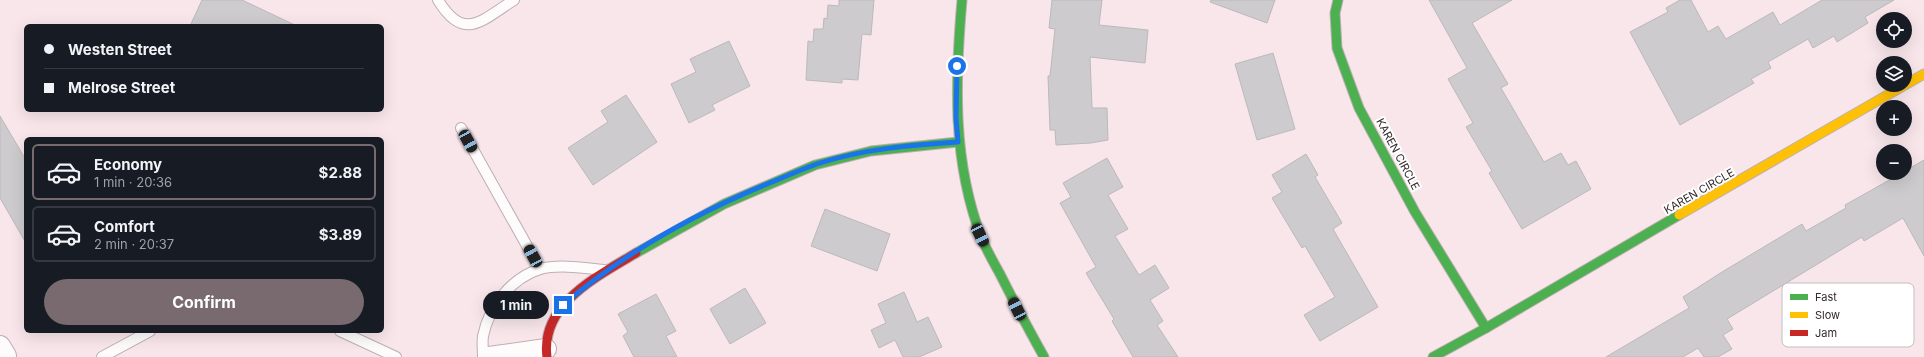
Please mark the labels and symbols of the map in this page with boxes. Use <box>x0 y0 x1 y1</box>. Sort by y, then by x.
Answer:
route start <box>948 57 966 75</box>
street label: KAREN CIRCLE <box>1373 116 1423 192</box>
car <box>457 128 479 154</box>
street label: KAREN CIRCLE <box>1661 165 1737 217</box>
car <box>969 222 991 248</box>
car <box>522 243 544 269</box>
legend <box>1782 283 1914 347</box>
text: Fast <box>1815 290 1837 304</box>
callout: 1 min <box>483 291 549 319</box>
route end <box>554 296 572 314</box>
car <box>1006 296 1028 322</box>
text: Slow <box>1815 308 1840 322</box>
text: Jam <box>1815 326 1837 340</box>

